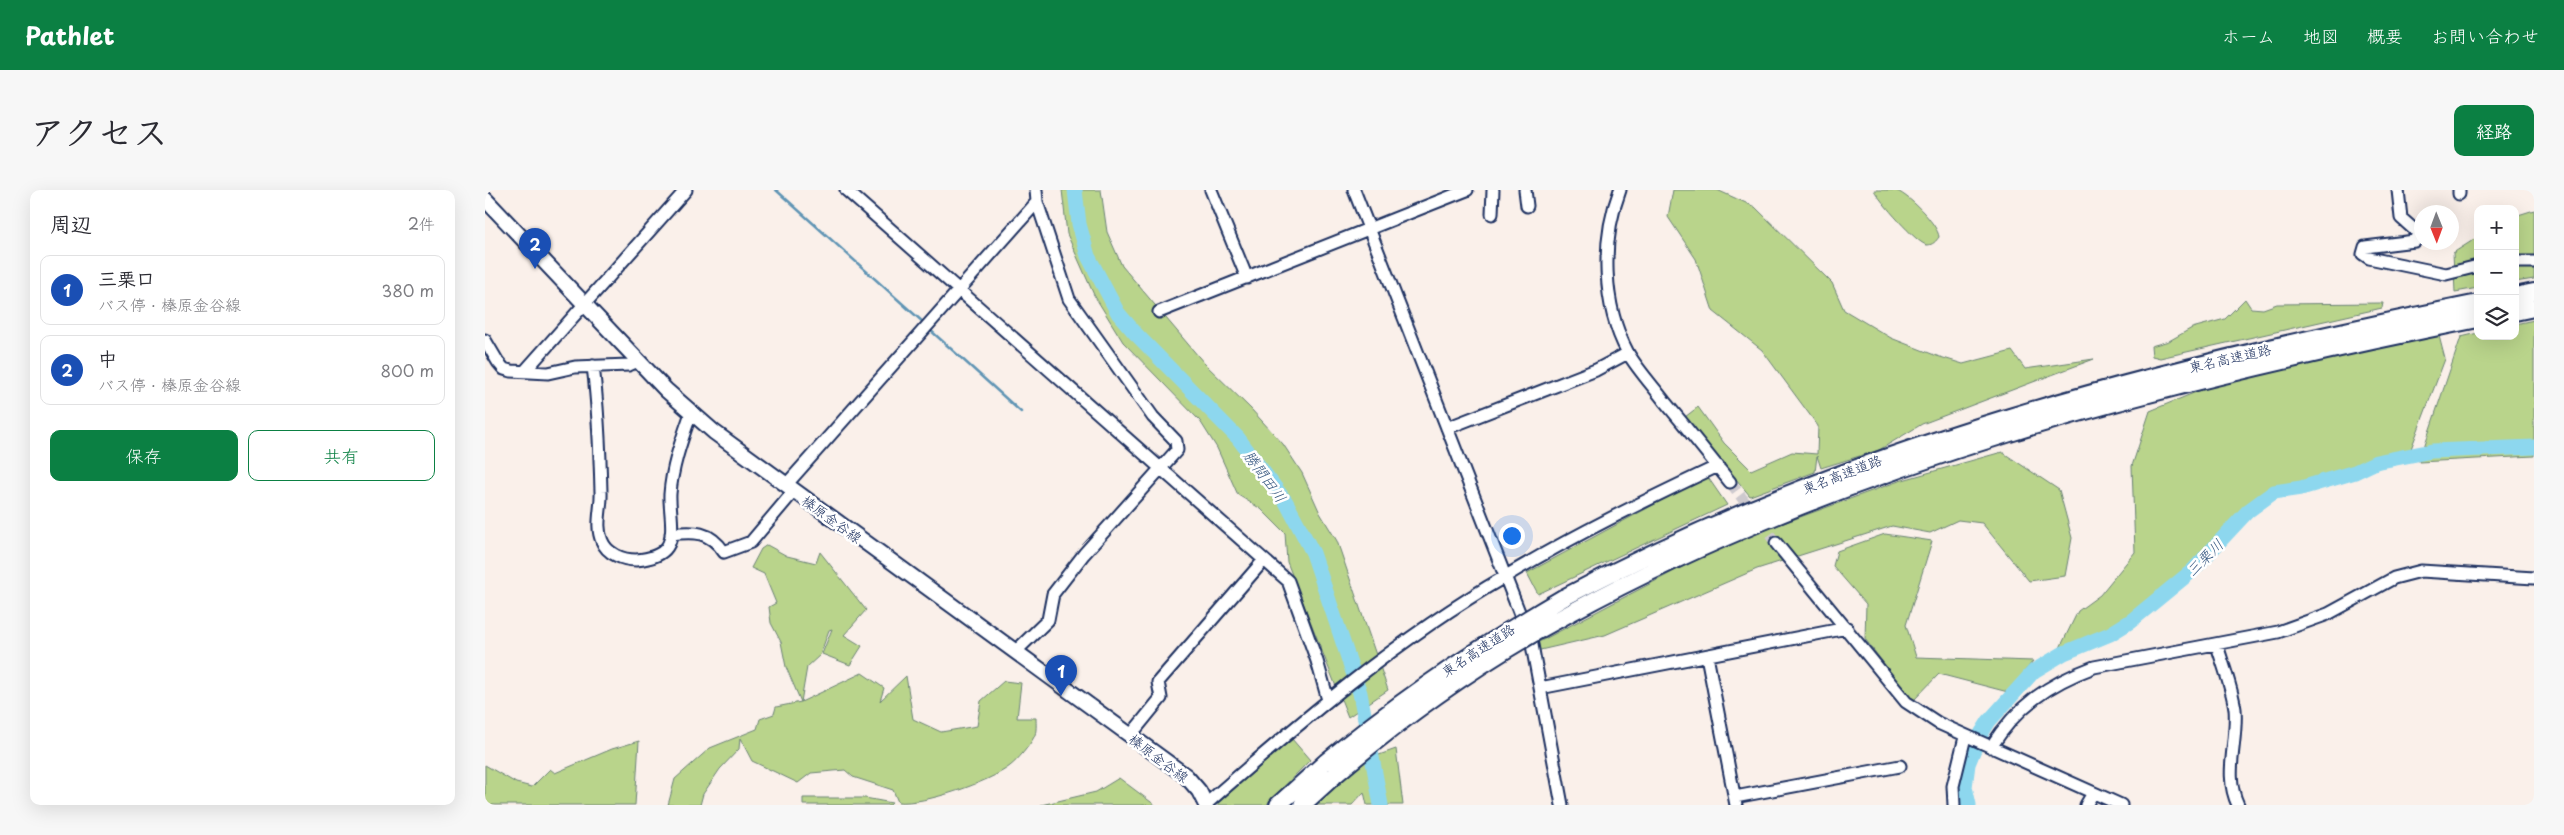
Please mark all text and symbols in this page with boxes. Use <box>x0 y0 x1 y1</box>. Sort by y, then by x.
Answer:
text: Pathlet <box>25 17 115 53</box>
text: ホーム <box>2222 22 2275 49</box>
text: 地図 <box>2303 22 2339 49</box>
text: 概要 <box>2367 22 2403 49</box>
text: お問い合わせ <box>2431 22 2539 49</box>
text: アクセス <box>30 104 168 157</box>
button: 経路 <box>2454 105 2534 156</box>
north arrow <box>2414 205 2459 250</box>
map controls <box>2474 205 2519 340</box>
button: + <box>2474 205 2519 250</box>
text: 周辺 <box>50 207 92 239</box>
text: 2件 <box>408 211 435 235</box>
pin: 2 <box>519 228 551 269</box>
button: − <box>2474 250 2519 295</box>
text: 三栗口 <box>98 264 155 292</box>
text: 1 <box>63 278 71 302</box>
text: 380 m <box>382 278 434 302</box>
text: バス停 · 榛原金谷線 <box>98 292 241 316</box>
button: layers <box>2474 295 2519 340</box>
street label: 東名高速道路 <box>2187 338 2273 378</box>
text: 中 <box>98 344 117 372</box>
text: 2 <box>61 358 73 382</box>
text: 800 m <box>381 358 434 382</box>
text: バス停 · 榛原金谷線 <box>98 372 241 396</box>
button: 保存 <box>50 430 238 481</box>
button: 共有 <box>248 430 435 481</box>
water label: 勝間田川 <box>1239 445 1293 507</box>
street label: 東名高速道路 <box>1799 449 1885 499</box>
street label: 榛原金谷線 <box>798 490 866 548</box>
your location <box>1499 523 1525 549</box>
water label: 三栗川 <box>2180 533 2228 581</box>
street label: 東名高速道路 <box>1437 618 1519 682</box>
pin: 1 <box>1045 655 1077 696</box>
street label: 榛原金谷線 <box>1125 729 1193 787</box>

